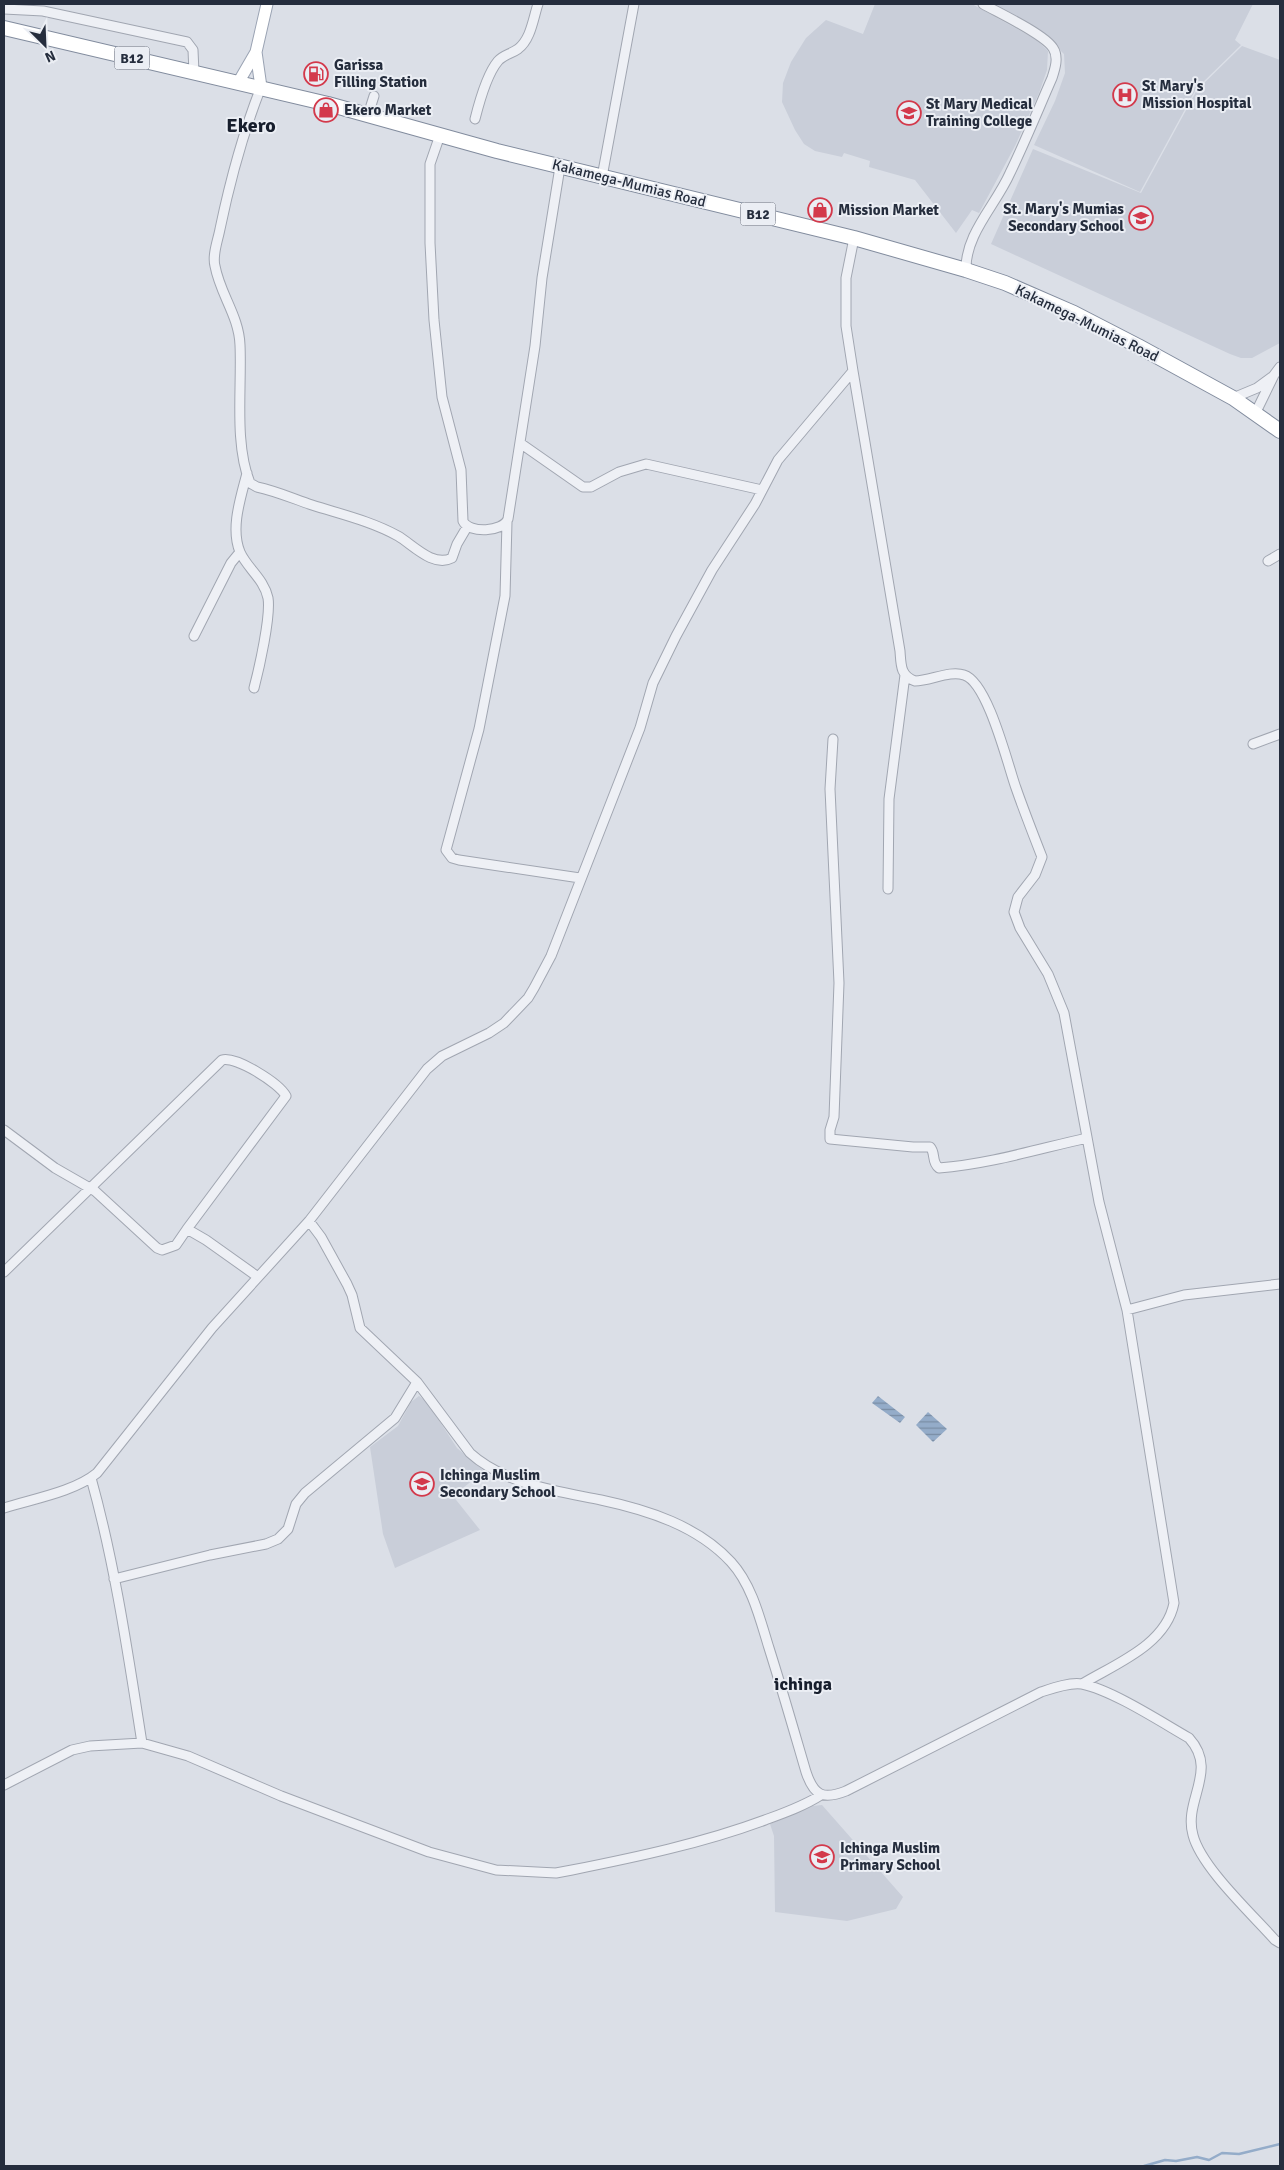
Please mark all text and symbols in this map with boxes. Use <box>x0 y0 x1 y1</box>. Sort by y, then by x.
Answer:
north arrow <box>20 20 70 70</box>
road number: B12 <box>114 46 150 70</box>
text: N <box>42 47 58 66</box>
place label: Garissa Filling Station <box>334 56 427 91</box>
fuel station icon: Garissa Filling Station <box>303 61 329 87</box>
place label: St Mary's Mission Hospital <box>1142 77 1252 112</box>
hospital icon: St Mary's Mission Hospital <box>1112 82 1138 108</box>
place label: St Mary Medical Training College <box>926 95 1033 130</box>
shop icon: Ekero Market <box>313 97 339 123</box>
school or university icon: St Mary Medical Training College <box>896 100 922 126</box>
place label: Ekero Market <box>344 101 432 119</box>
district label: Ekero <box>226 113 276 138</box>
street label: Kakamega-Mumias Road <box>550 155 708 211</box>
shop icon: Mission Market <box>807 197 833 223</box>
place label: St. Mary's Mumias Secondary School <box>1003 200 1124 235</box>
place label: Mission Market <box>838 201 939 219</box>
road number: B12 <box>740 202 776 225</box>
school or university icon: St. Mary's Mumias Secondary School <box>1128 205 1154 231</box>
street label: Kakamega-Mumias Road <box>1012 280 1162 366</box>
place label: Ichinga Muslim Secondary School <box>440 1466 556 1501</box>
school or university icon: Ichinga Muslim Secondary School <box>409 1471 435 1497</box>
district label: ichinga <box>774 1673 832 1695</box>
place label: Ichinga Muslim Primary School <box>840 1839 941 1874</box>
school or university icon: Ichinga Muslim Primary School <box>809 1844 835 1870</box>

